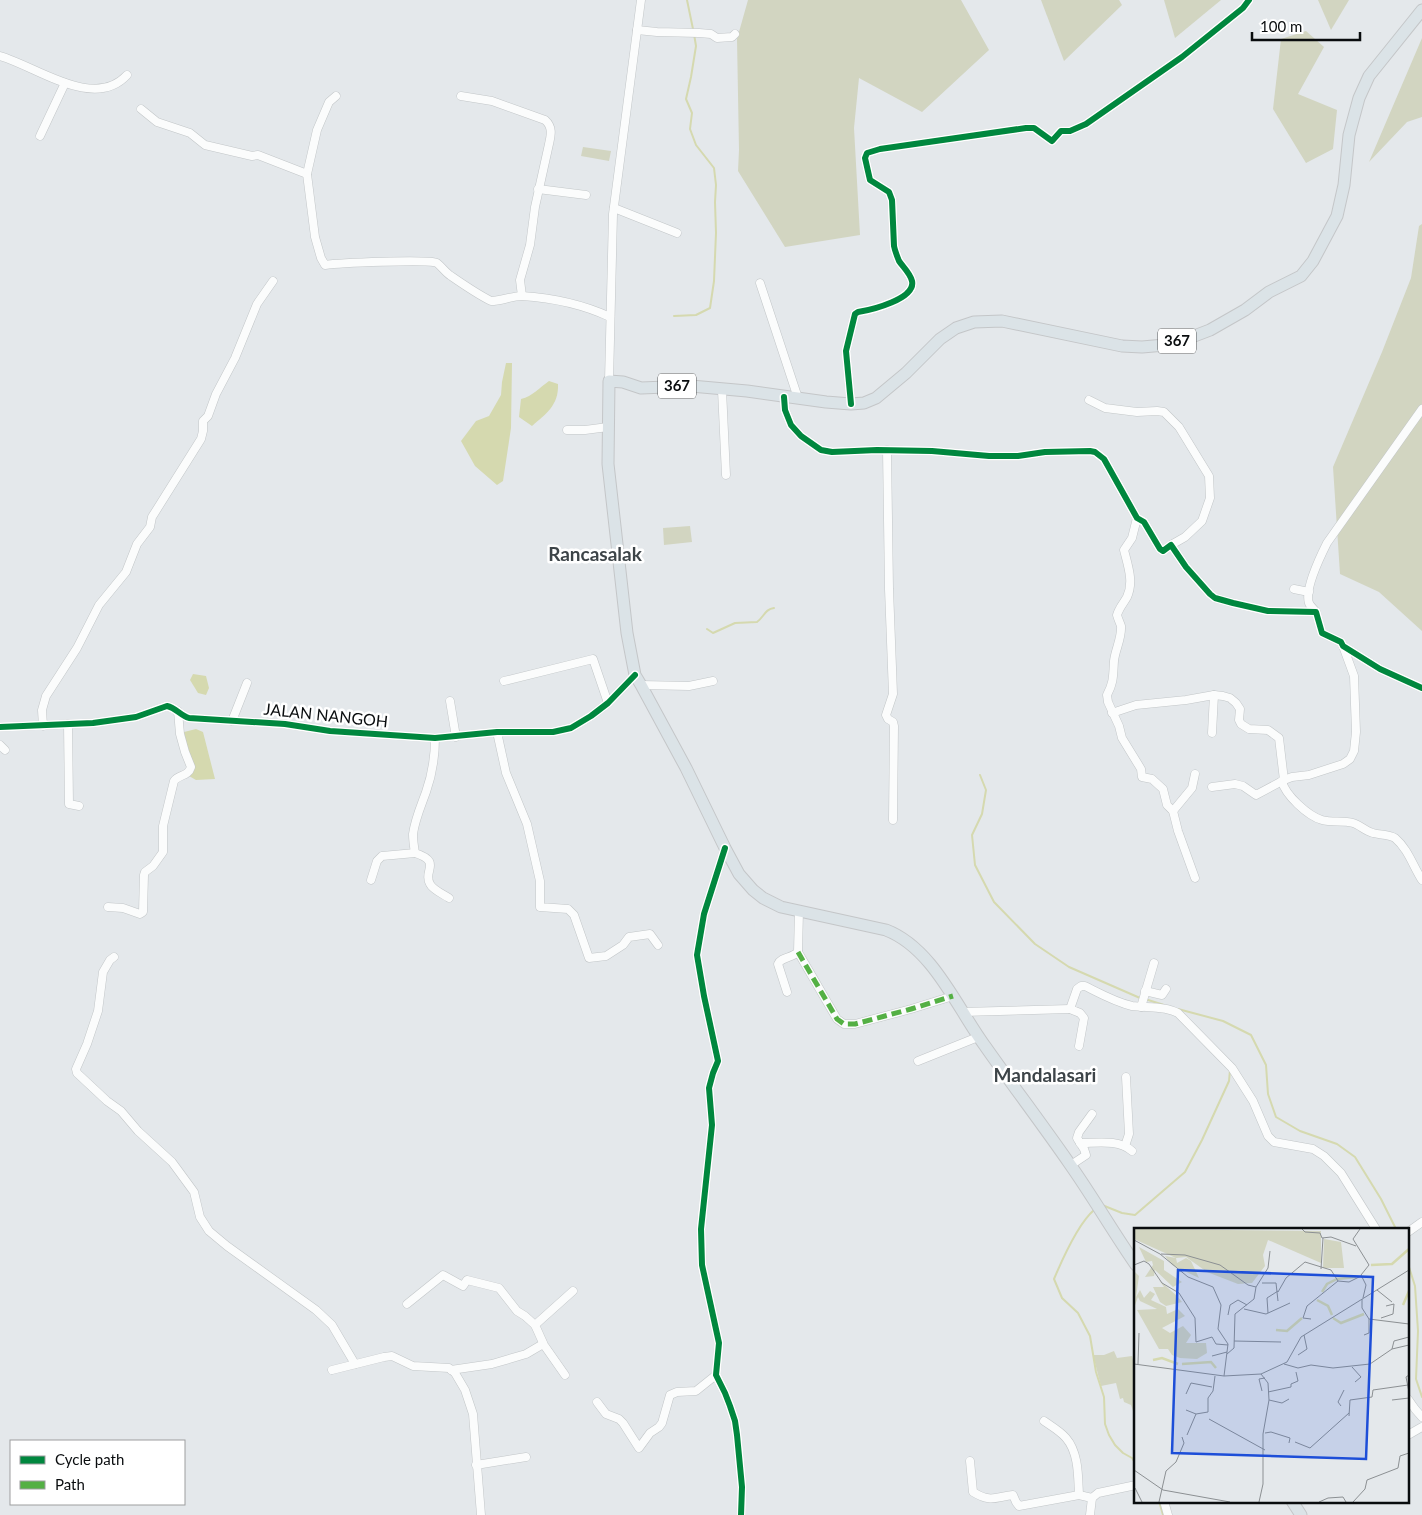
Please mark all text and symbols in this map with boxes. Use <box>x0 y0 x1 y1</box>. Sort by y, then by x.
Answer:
scale bar <box>1252 10 1360 42</box>
text: 100 m <box>1260 17 1302 35</box>
road number: 367 <box>1158 328 1196 354</box>
road number: 367 <box>658 374 696 398</box>
district label: Rancasalak <box>548 542 643 565</box>
street label: JALAN NANGOH <box>263 699 389 730</box>
district label: Mandalasari <box>994 1063 1096 1086</box>
inset map <box>1134 1228 1410 1502</box>
legend <box>10 1440 185 1505</box>
text: Cycle path <box>55 1450 124 1468</box>
text: Path <box>55 1475 85 1493</box>

